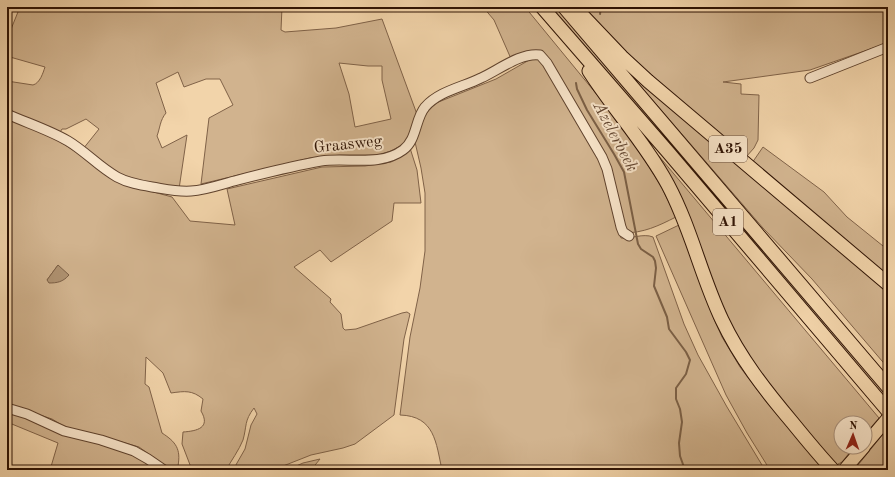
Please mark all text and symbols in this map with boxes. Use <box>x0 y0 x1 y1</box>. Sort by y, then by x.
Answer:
water label: Azelerbeek <box>589 98 640 175</box>
street label: Graasweg <box>313 133 383 157</box>
road number: A35 <box>709 136 747 162</box>
road number: A1 <box>713 209 743 235</box>
north arrow <box>833 415 873 455</box>
text: N <box>849 421 858 432</box>

